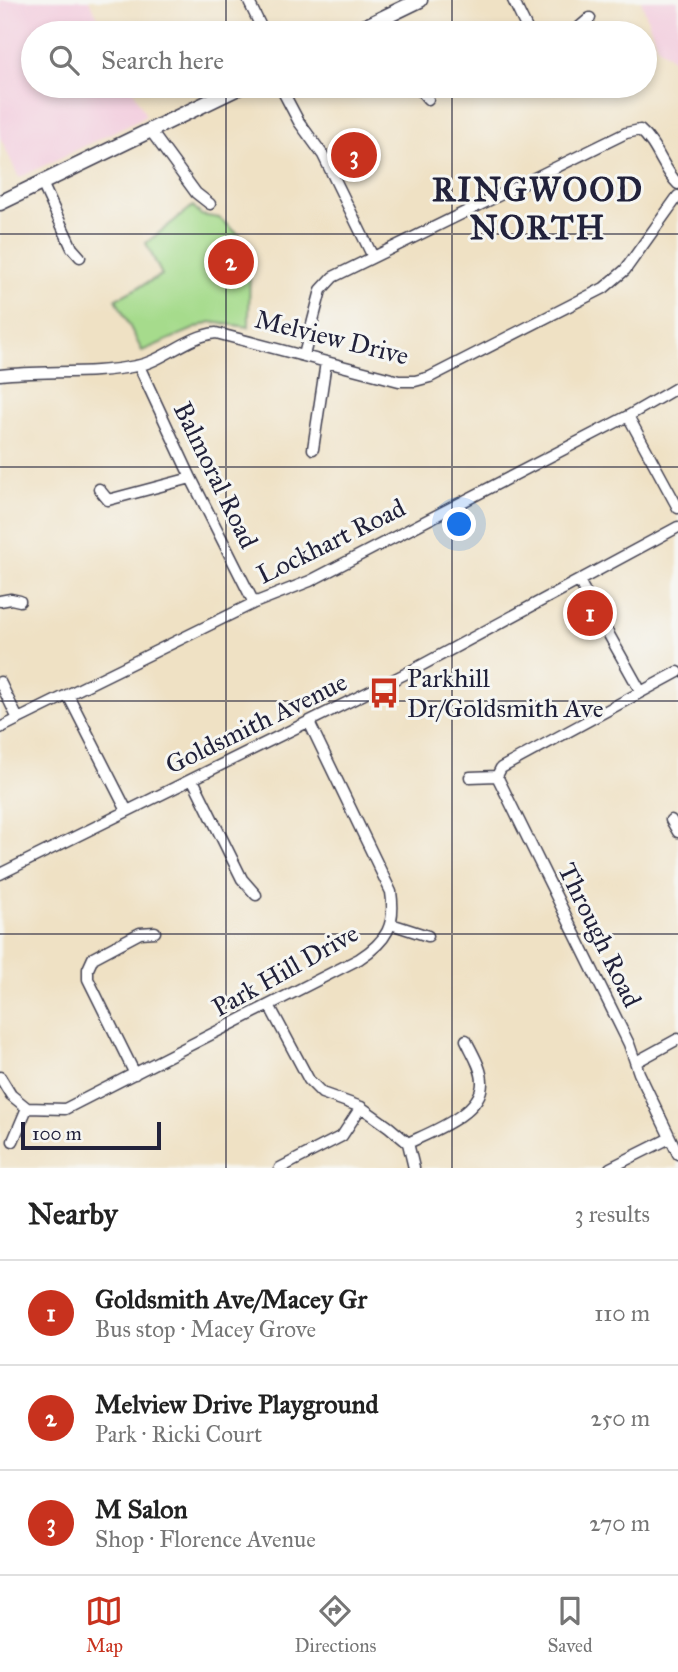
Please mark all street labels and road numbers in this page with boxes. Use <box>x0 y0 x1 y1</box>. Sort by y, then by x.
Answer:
street label: Melview Drive <box>252 302 412 372</box>
street label: Balmoral Road <box>167 397 265 553</box>
street label: Lockhart Road <box>252 491 410 591</box>
street label: Goldsmith Avenue <box>160 665 352 781</box>
street label: Through Road <box>551 858 649 1012</box>
street label: Park Hill Drive <box>206 917 364 1023</box>

